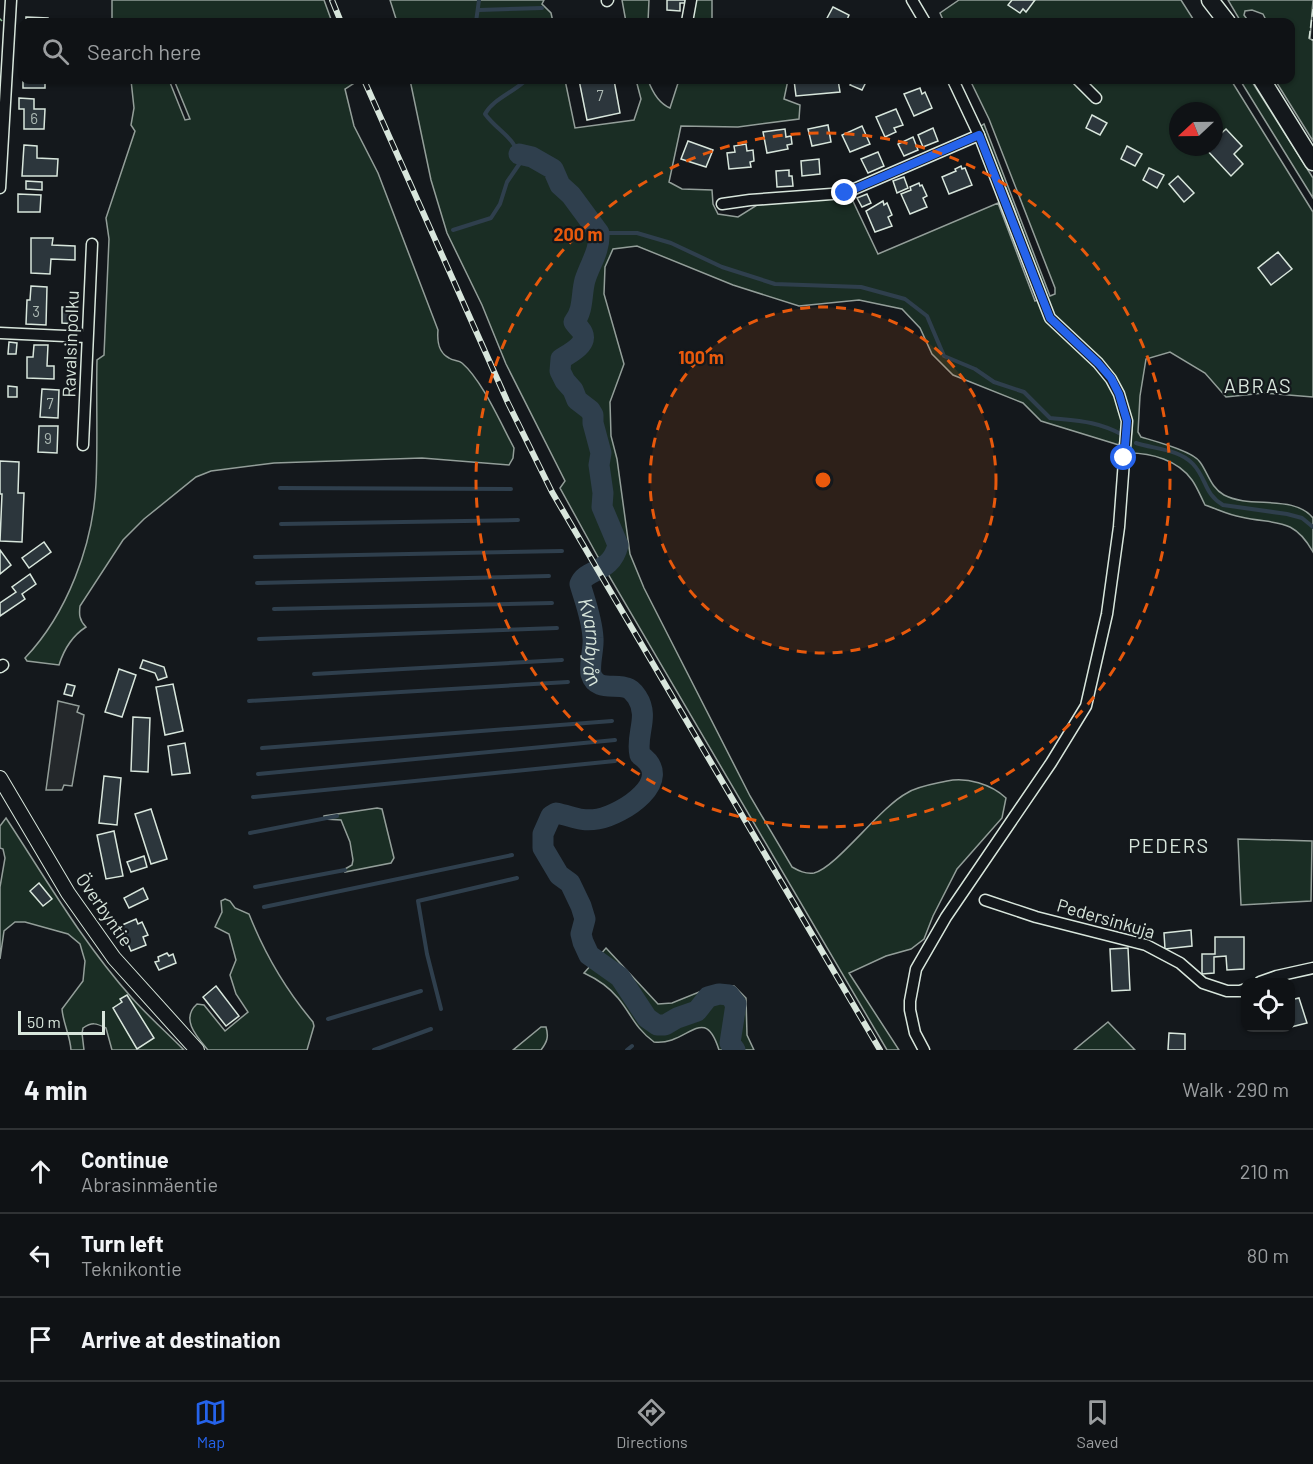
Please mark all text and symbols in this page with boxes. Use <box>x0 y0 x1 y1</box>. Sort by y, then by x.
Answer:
search box <box>18 18 1295 84</box>
icon: search <box>39 35 72 68</box>
text: Search here <box>87 38 201 64</box>
house number: 7 <box>596 86 604 104</box>
north arrow <box>1169 102 1223 156</box>
house number: 6 <box>30 109 38 127</box>
route end <box>831 179 857 205</box>
text: 200 m <box>553 223 603 245</box>
street label: Ravalsinpolku <box>57 290 83 398</box>
house number: 3 <box>32 302 40 320</box>
text: 100 m <box>678 346 724 368</box>
district label: ABRAS <box>1224 373 1292 397</box>
house number: 7 <box>46 394 54 412</box>
house number: 9 <box>44 429 52 447</box>
route start <box>1110 444 1136 470</box>
centre of rings <box>813 470 833 490</box>
water label: Kvarnbyån <box>574 595 607 690</box>
district label: PEDERS <box>1128 833 1210 857</box>
street label: Överbyntie <box>72 869 138 950</box>
street label: Pedersinkuja <box>1055 894 1158 943</box>
map controls <box>1241 978 1295 1032</box>
button: locate <box>1241 978 1295 1032</box>
scale bar <box>18 1008 105 1036</box>
text: 50 m <box>27 1012 61 1031</box>
text: 4 min <box>24 1074 88 1105</box>
text: Walk · 290 m <box>1182 1077 1289 1101</box>
text: Continue <box>81 1146 169 1172</box>
icon: ahead <box>24 1155 57 1188</box>
text: 210 m <box>1240 1159 1289 1183</box>
text: Abrasinmäentie <box>81 1172 218 1196</box>
text: Turn left <box>81 1230 164 1256</box>
icon: left <box>24 1239 57 1272</box>
text: 80 m <box>1247 1243 1289 1267</box>
text: Teknikontie <box>81 1256 182 1280</box>
icon: arrive <box>24 1323 57 1356</box>
text: Arrive at destination <box>81 1326 280 1352</box>
tab: Map <box>194 1396 227 1451</box>
tab: Directions <box>616 1396 688 1451</box>
tab: Saved <box>1077 1396 1119 1451</box>

